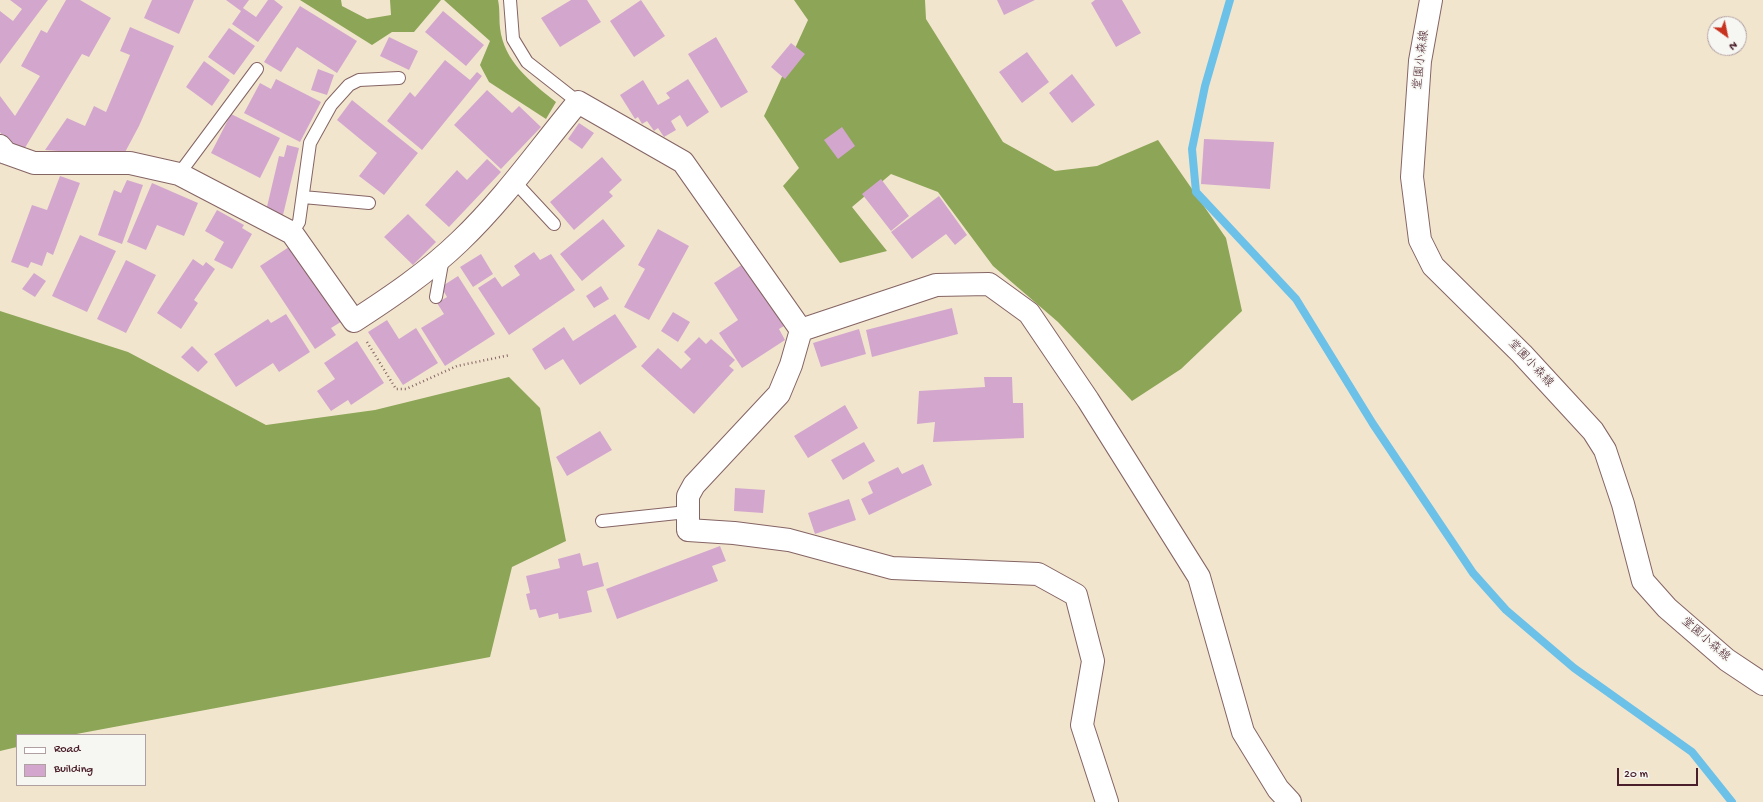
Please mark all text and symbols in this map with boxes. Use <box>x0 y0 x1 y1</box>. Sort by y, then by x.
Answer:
north arrow <box>1707 16 1747 56</box>
street label: 堂園小森線 <box>1411 29 1433 91</box>
text: N <box>1727 38 1739 52</box>
street label: 堂園小森線 <box>1504 337 1556 391</box>
street label: 堂園小森線 <box>1678 615 1732 665</box>
legend <box>16 734 146 786</box>
text: Road <box>54 743 80 757</box>
scale bar <box>1619 760 1700 786</box>
text: Building <box>54 763 93 777</box>
text: 20 m <box>1624 768 1648 782</box>

